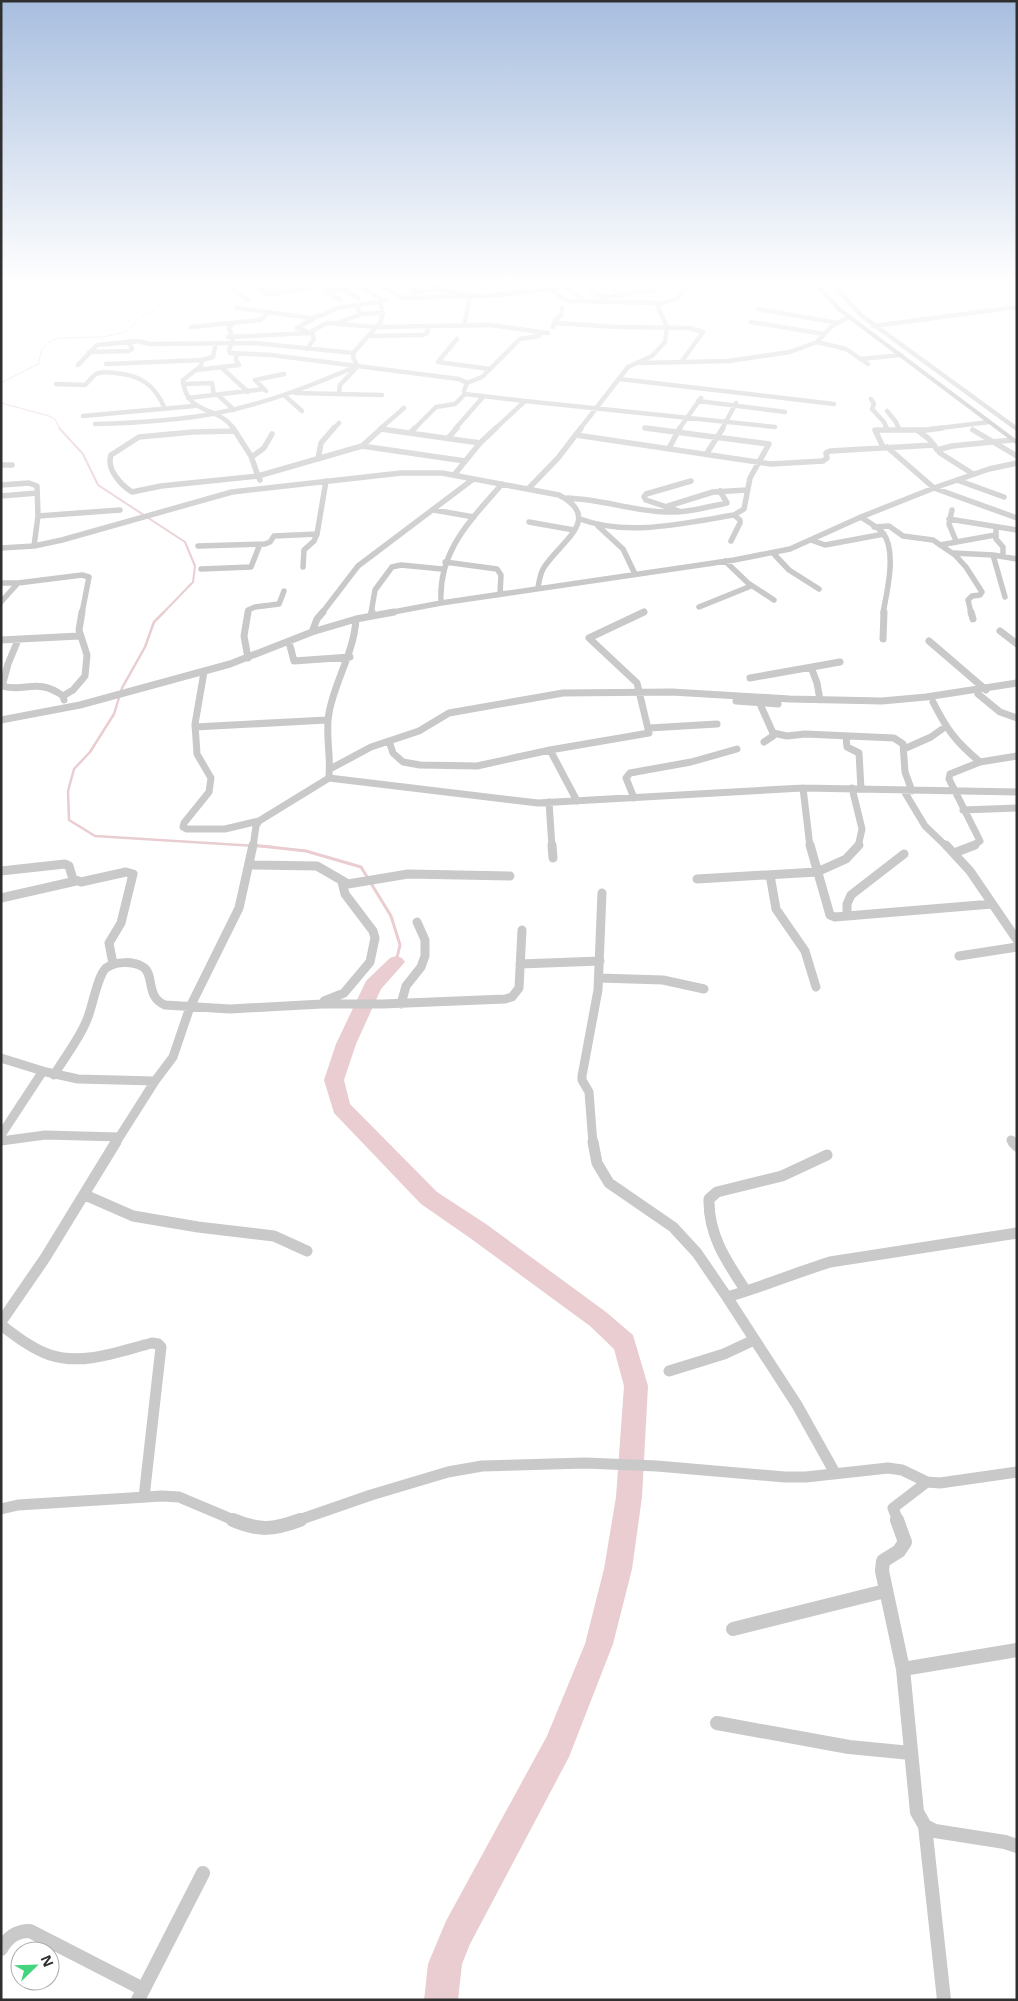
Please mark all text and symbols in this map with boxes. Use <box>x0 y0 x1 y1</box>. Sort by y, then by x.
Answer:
north arrow <box>10 1941 60 1991</box>
text: N <box>36 1952 58 1970</box>

